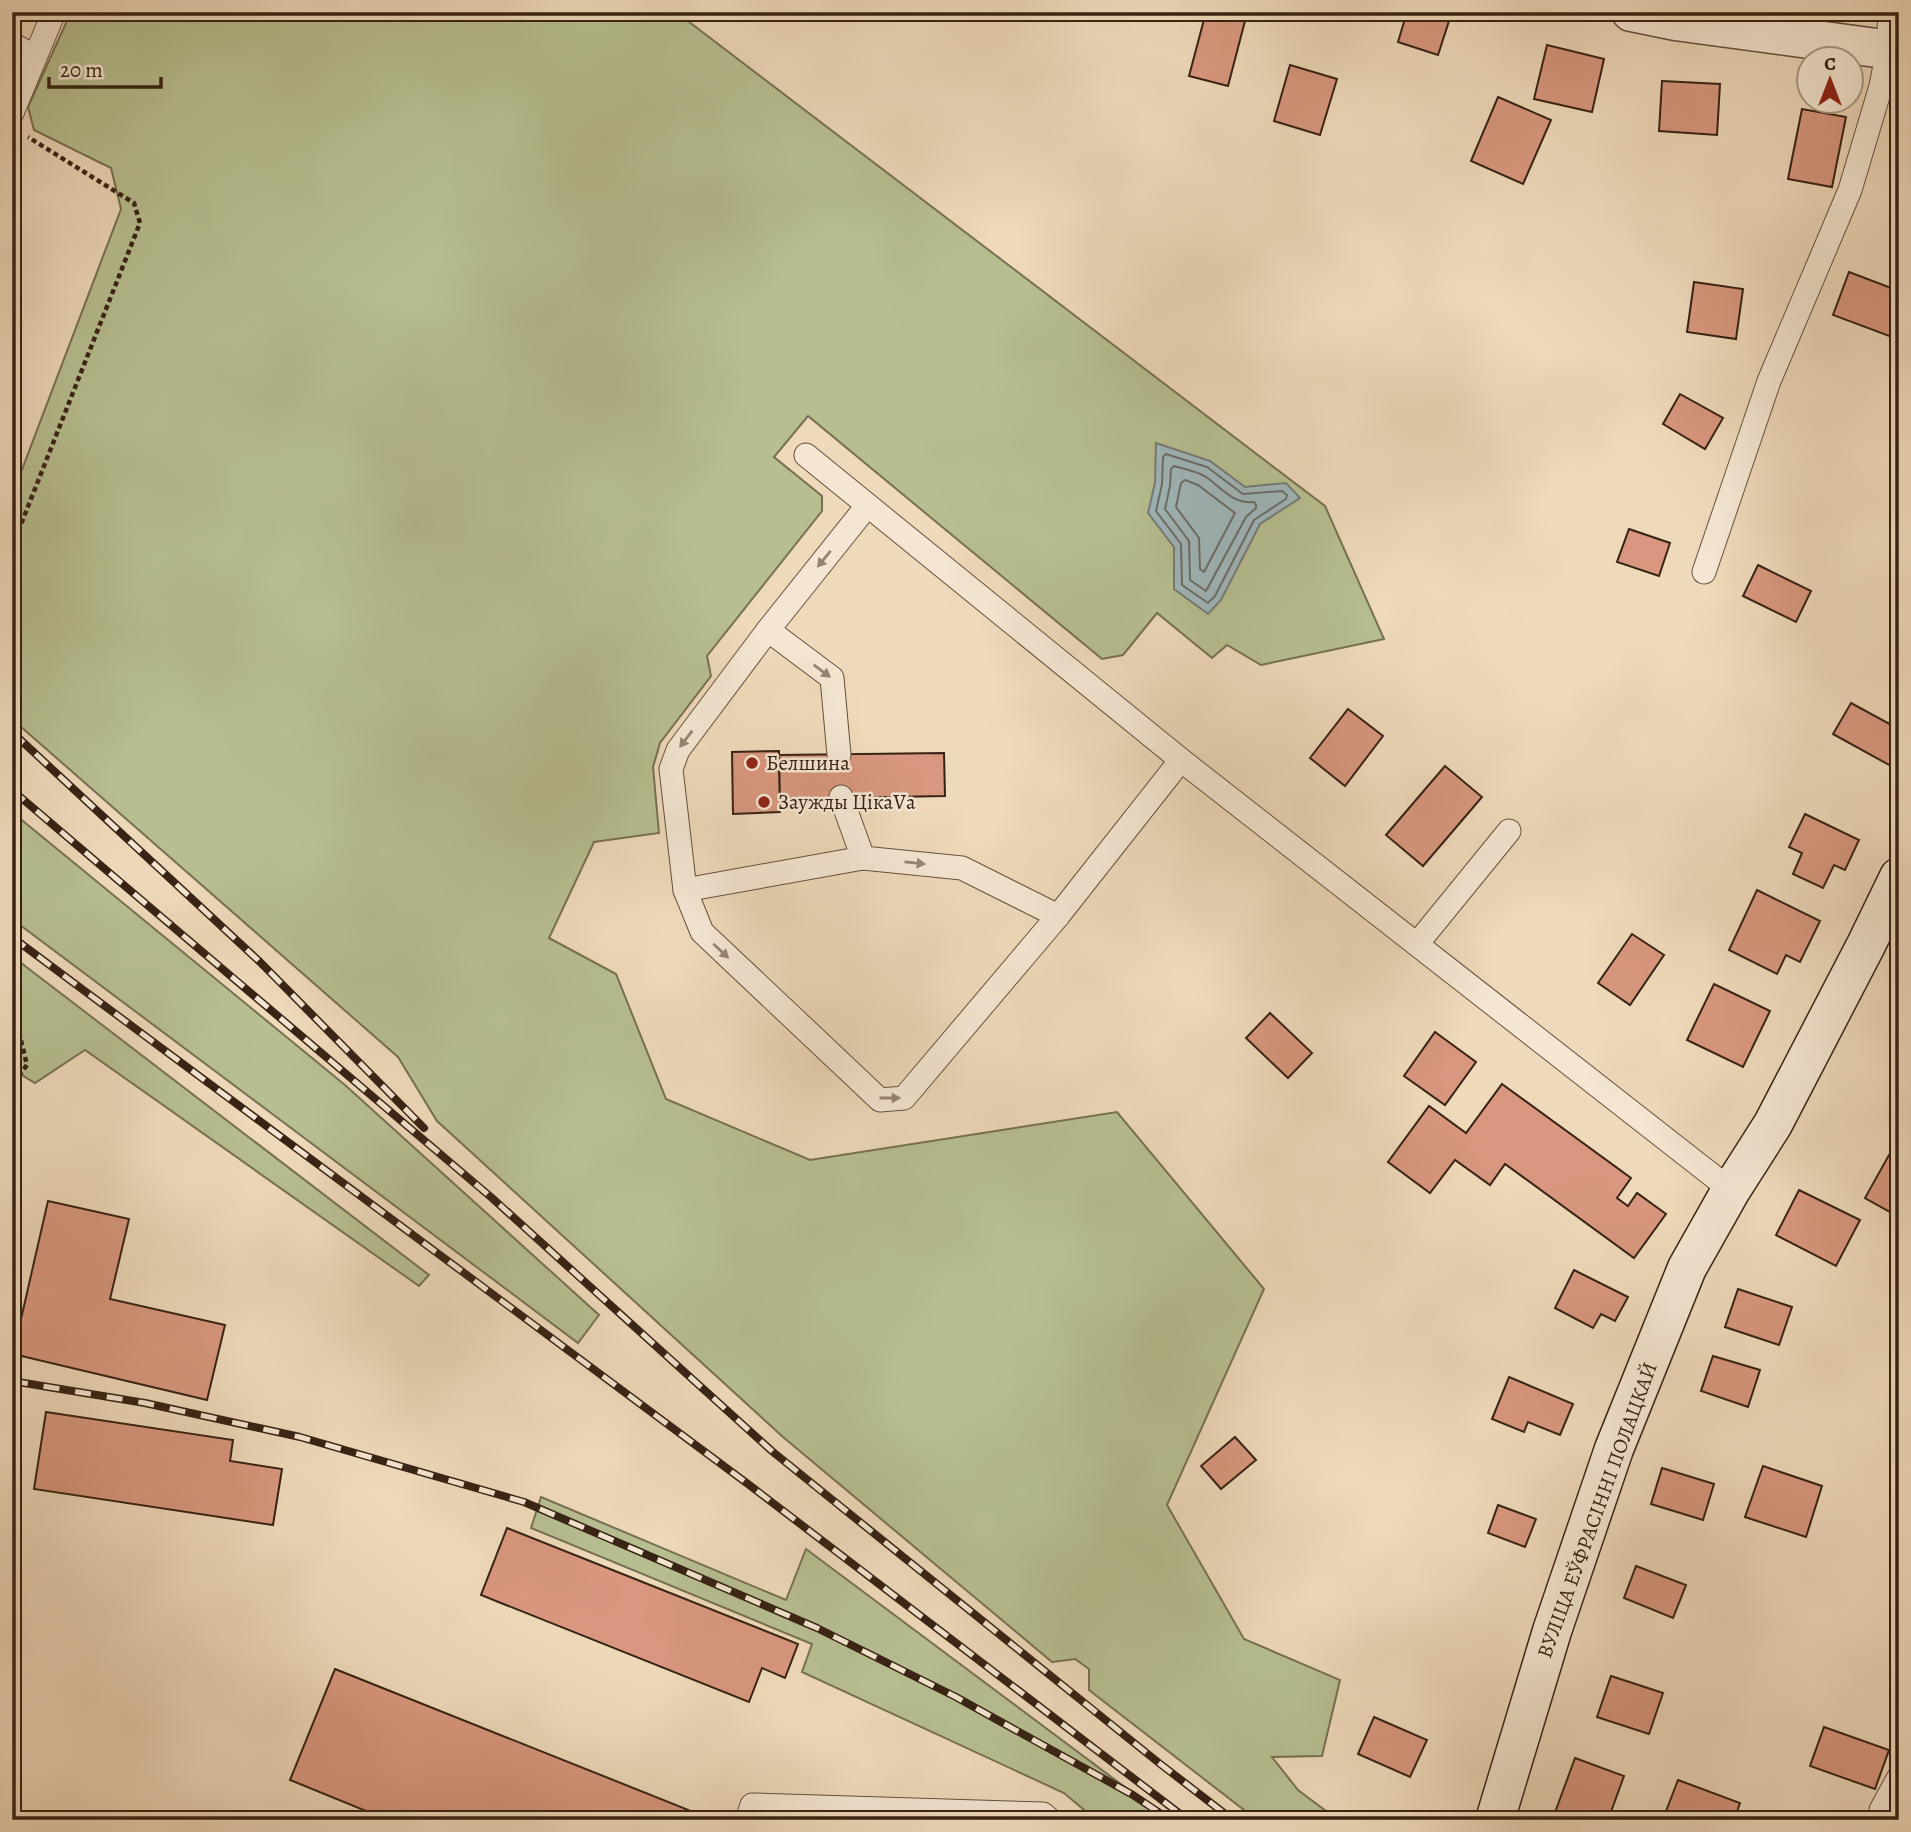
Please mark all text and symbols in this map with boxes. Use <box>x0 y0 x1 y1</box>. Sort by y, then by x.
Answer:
scale bar <box>49 46 161 90</box>
north arrow <box>1796 46 1866 116</box>
text: С <box>1824 51 1836 77</box>
text: 20 m <box>60 56 103 84</box>
one-way arrow <box>817 549 832 567</box>
one-way arrow <box>813 663 831 678</box>
one-way arrow <box>679 730 693 748</box>
place label: Белшина <box>766 749 850 777</box>
marker: Белшина <box>744 755 760 771</box>
place label: Заужды ЦікаVа <box>778 788 916 816</box>
marker: Заужды ЦікаVа <box>756 794 772 810</box>
one-way arrow <box>905 858 927 869</box>
one-way arrow <box>712 942 729 958</box>
one-way arrow <box>879 1092 901 1104</box>
street label: ВУЛІЦА ЕЎФРАСІННІ ПОЛАЦКАЙ <box>1530 1358 1664 1662</box>

